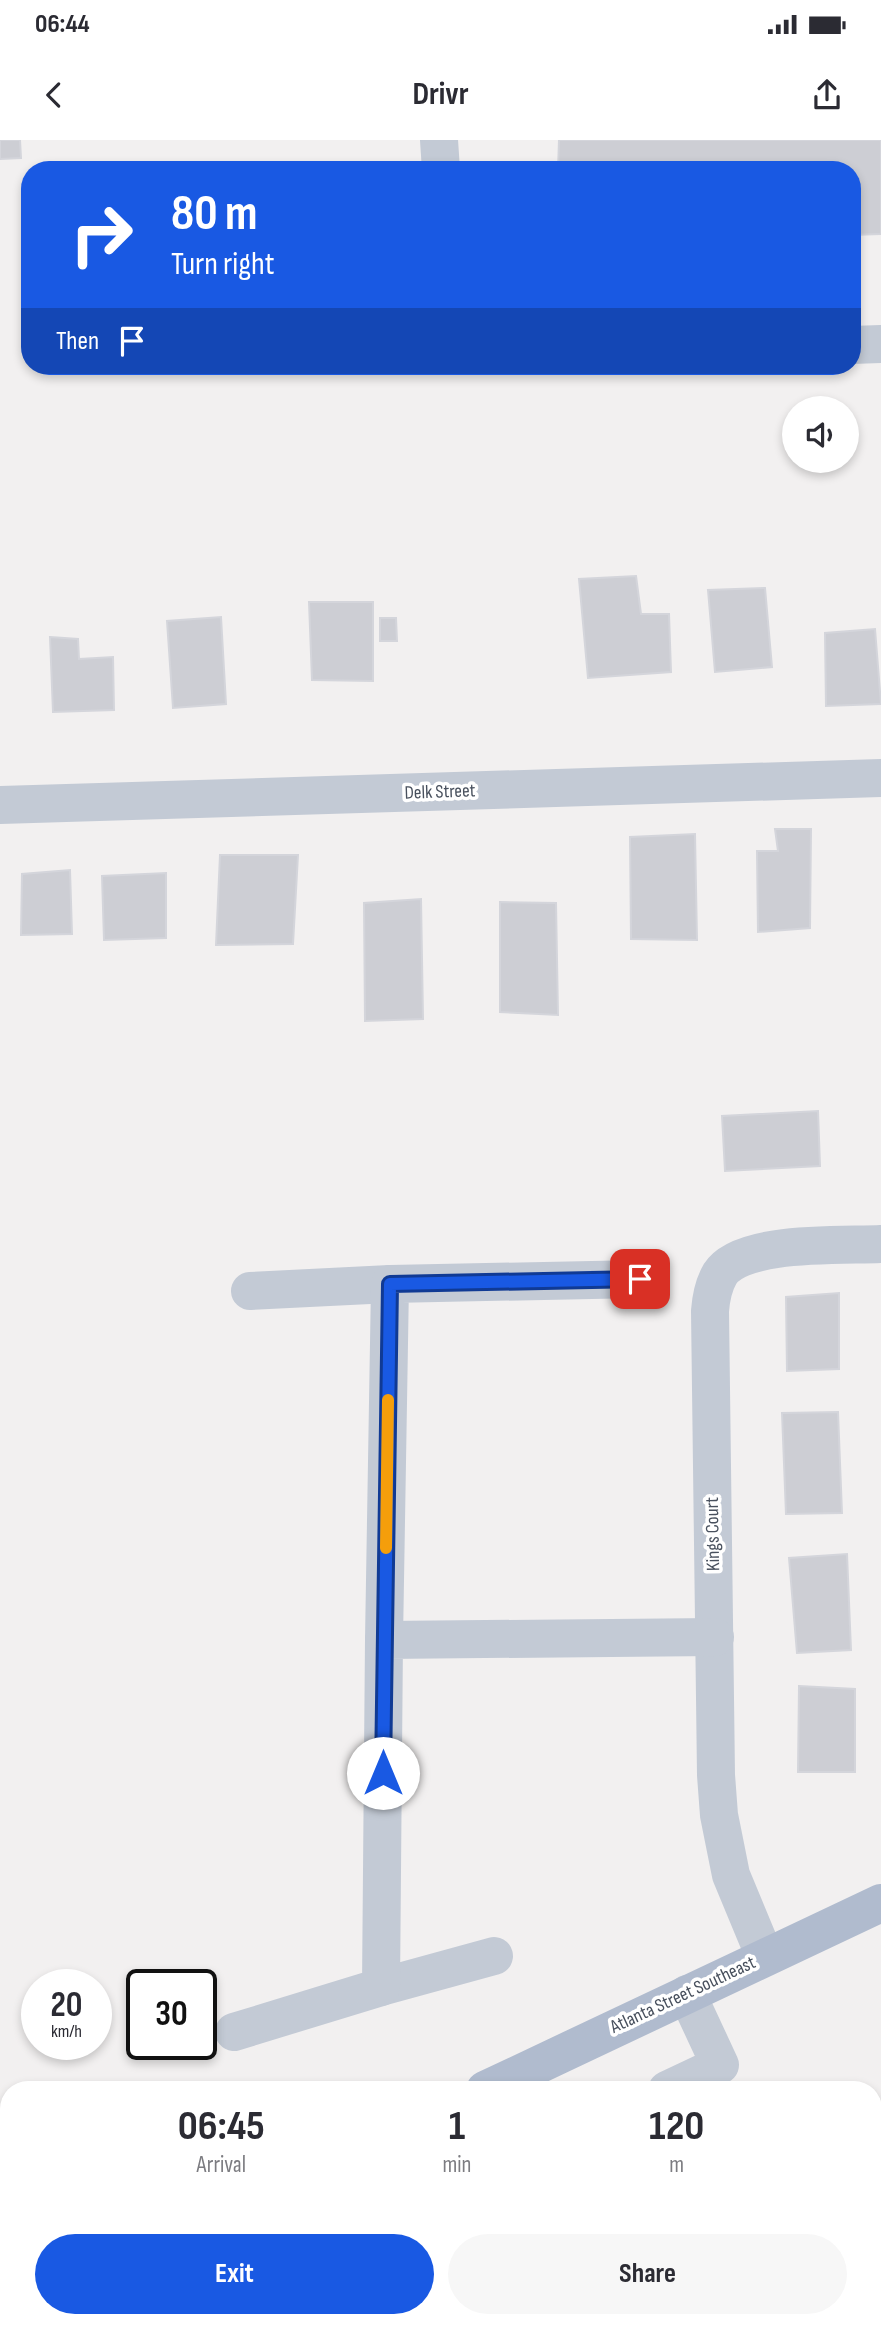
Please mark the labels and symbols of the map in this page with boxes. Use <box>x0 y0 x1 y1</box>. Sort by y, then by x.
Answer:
street label: Delk Street <box>404 779 476 805</box>
pin <box>610 1249 670 1309</box>
street label: Kings Court <box>701 1497 725 1571</box>
position arrow <box>346 1736 420 1810</box>
street label: Atlanta Street Southeast <box>606 1951 759 2039</box>
speed limit sign: 30 <box>126 1969 217 2060</box>

